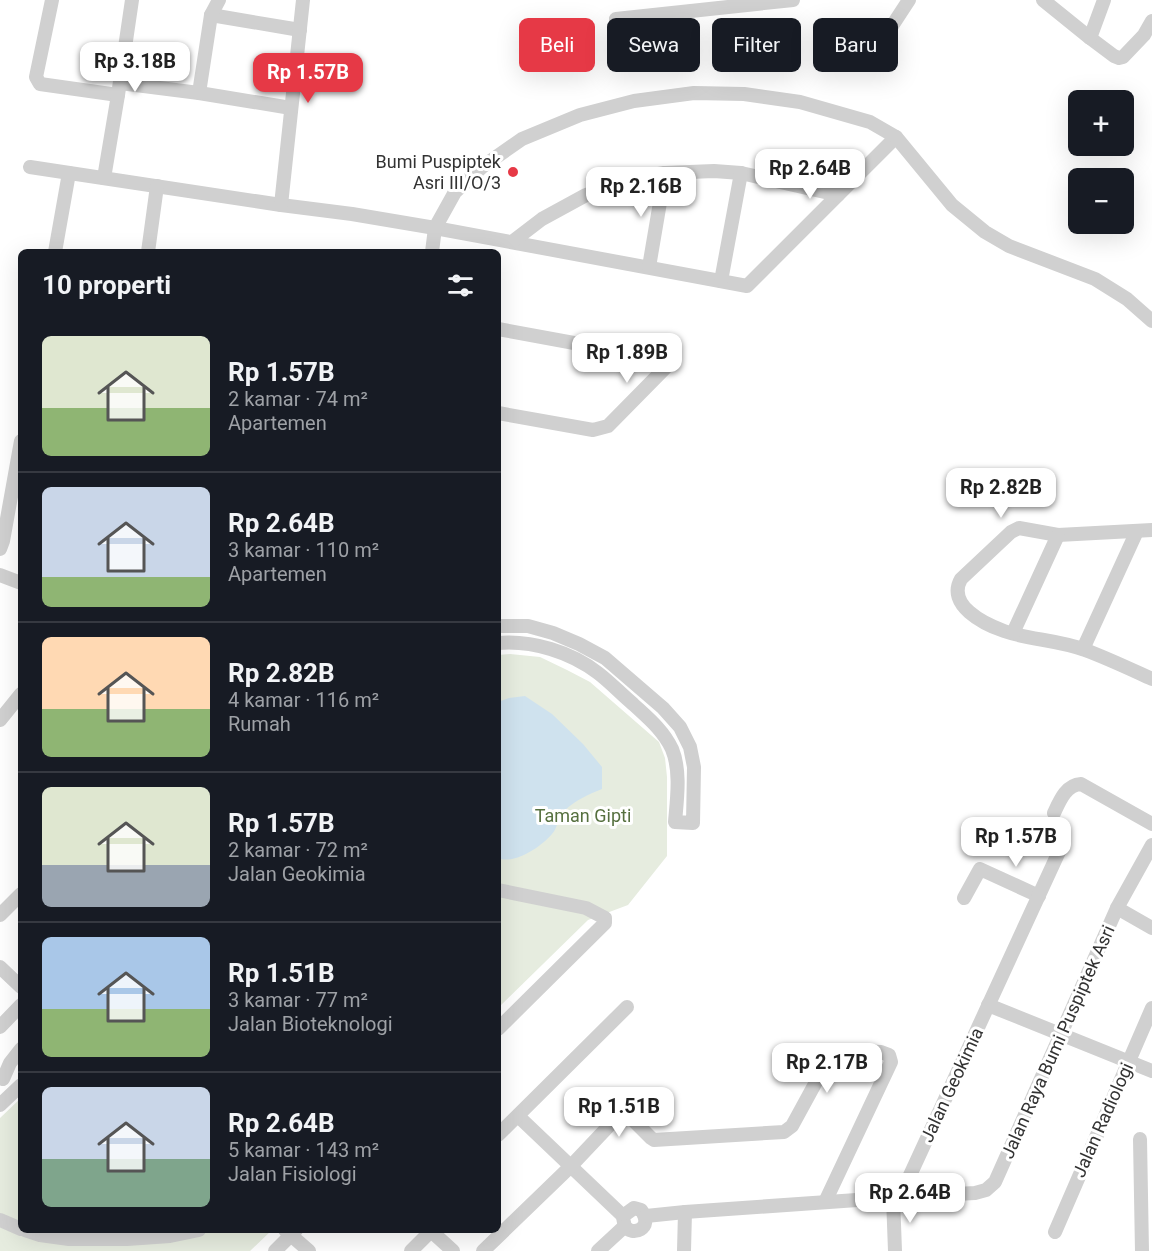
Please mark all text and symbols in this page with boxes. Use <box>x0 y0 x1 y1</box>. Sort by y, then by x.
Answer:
chip: Beli <box>519 18 595 72</box>
chip: Sewa <box>607 18 700 72</box>
chip: Filter <box>712 18 801 72</box>
chip: Baru <box>813 18 898 72</box>
pin: Rp 3.18B <box>73 42 197 93</box>
text: Rp 3.18B <box>94 49 176 73</box>
pin: Rp 1.57B <box>246 53 370 104</box>
text: Rp 1.57B <box>267 60 349 84</box>
map controls <box>1068 90 1134 234</box>
button: + <box>1068 90 1134 156</box>
pin: Rp 2.64B <box>748 149 872 200</box>
place label: Bumi Puspiptek Asri III/O/3 <box>376 151 502 193</box>
text: Rp 2.64B <box>769 156 851 180</box>
marker: Bumi Puspiptek Asri III/O/3 <box>506 165 520 179</box>
pin: Rp 2.16B <box>579 167 703 218</box>
button: − <box>1068 168 1134 234</box>
text: Rp 2.16B <box>600 174 682 198</box>
icon: filters <box>444 269 477 302</box>
text: 10 properti <box>42 270 171 300</box>
pin: Rp 1.89B <box>565 333 689 384</box>
text: Rp 1.89B <box>586 340 668 364</box>
text: Rp 1.57B <box>228 357 335 387</box>
icon: home <box>90 360 162 432</box>
text: 2 kamar · 74 m² <box>228 387 368 411</box>
text: Apartemen <box>228 411 327 435</box>
pin: Rp 2.82B <box>939 468 1063 519</box>
text: Rp 2.82B <box>960 475 1042 499</box>
text: Rp 2.64B <box>228 508 335 538</box>
icon: home <box>90 511 162 583</box>
text: 3 kamar · 110 m² <box>228 538 379 562</box>
text: Apartemen <box>228 562 327 586</box>
text: Rp 2.82B <box>228 658 335 688</box>
icon: home <box>90 661 162 733</box>
text: 4 kamar · 116 m² <box>228 688 379 712</box>
text: Rumah <box>228 712 291 736</box>
park label: Taman Gipti <box>535 805 631 826</box>
text: Rp 1.57B <box>228 808 335 838</box>
icon: home <box>90 811 162 883</box>
pin: Rp 1.57B <box>954 817 1078 868</box>
text: Rp 1.57B <box>975 824 1057 848</box>
text: 2 kamar · 72 m² <box>228 838 368 862</box>
text: Jalan Geokimia <box>228 862 366 886</box>
street label: Jalan Raya Bumi Puspiptek Asri <box>996 922 1119 1162</box>
text: Rp 1.51B <box>228 958 335 988</box>
icon: home <box>90 961 162 1033</box>
text: 3 kamar · 77 m² <box>228 988 368 1012</box>
text: Jalan Bioteknologi <box>228 1012 393 1036</box>
street label: Jalan Geokimia <box>916 1024 987 1145</box>
pin: Rp 2.17B <box>765 1043 889 1094</box>
text: Rp 2.17B <box>786 1050 868 1074</box>
street label: Jalan Radiologi <box>1068 1059 1137 1180</box>
pin: Rp 1.51B <box>557 1087 681 1138</box>
text: Rp 1.51B <box>578 1094 660 1118</box>
text: Rp 2.64B <box>228 1108 335 1138</box>
icon: home <box>90 1111 162 1183</box>
text: 5 kamar · 143 m² <box>228 1138 379 1162</box>
text: Jalan Fisiologi <box>228 1162 357 1186</box>
pin: Rp 2.64B <box>848 1173 972 1224</box>
text: Rp 2.64B <box>869 1180 951 1204</box>

